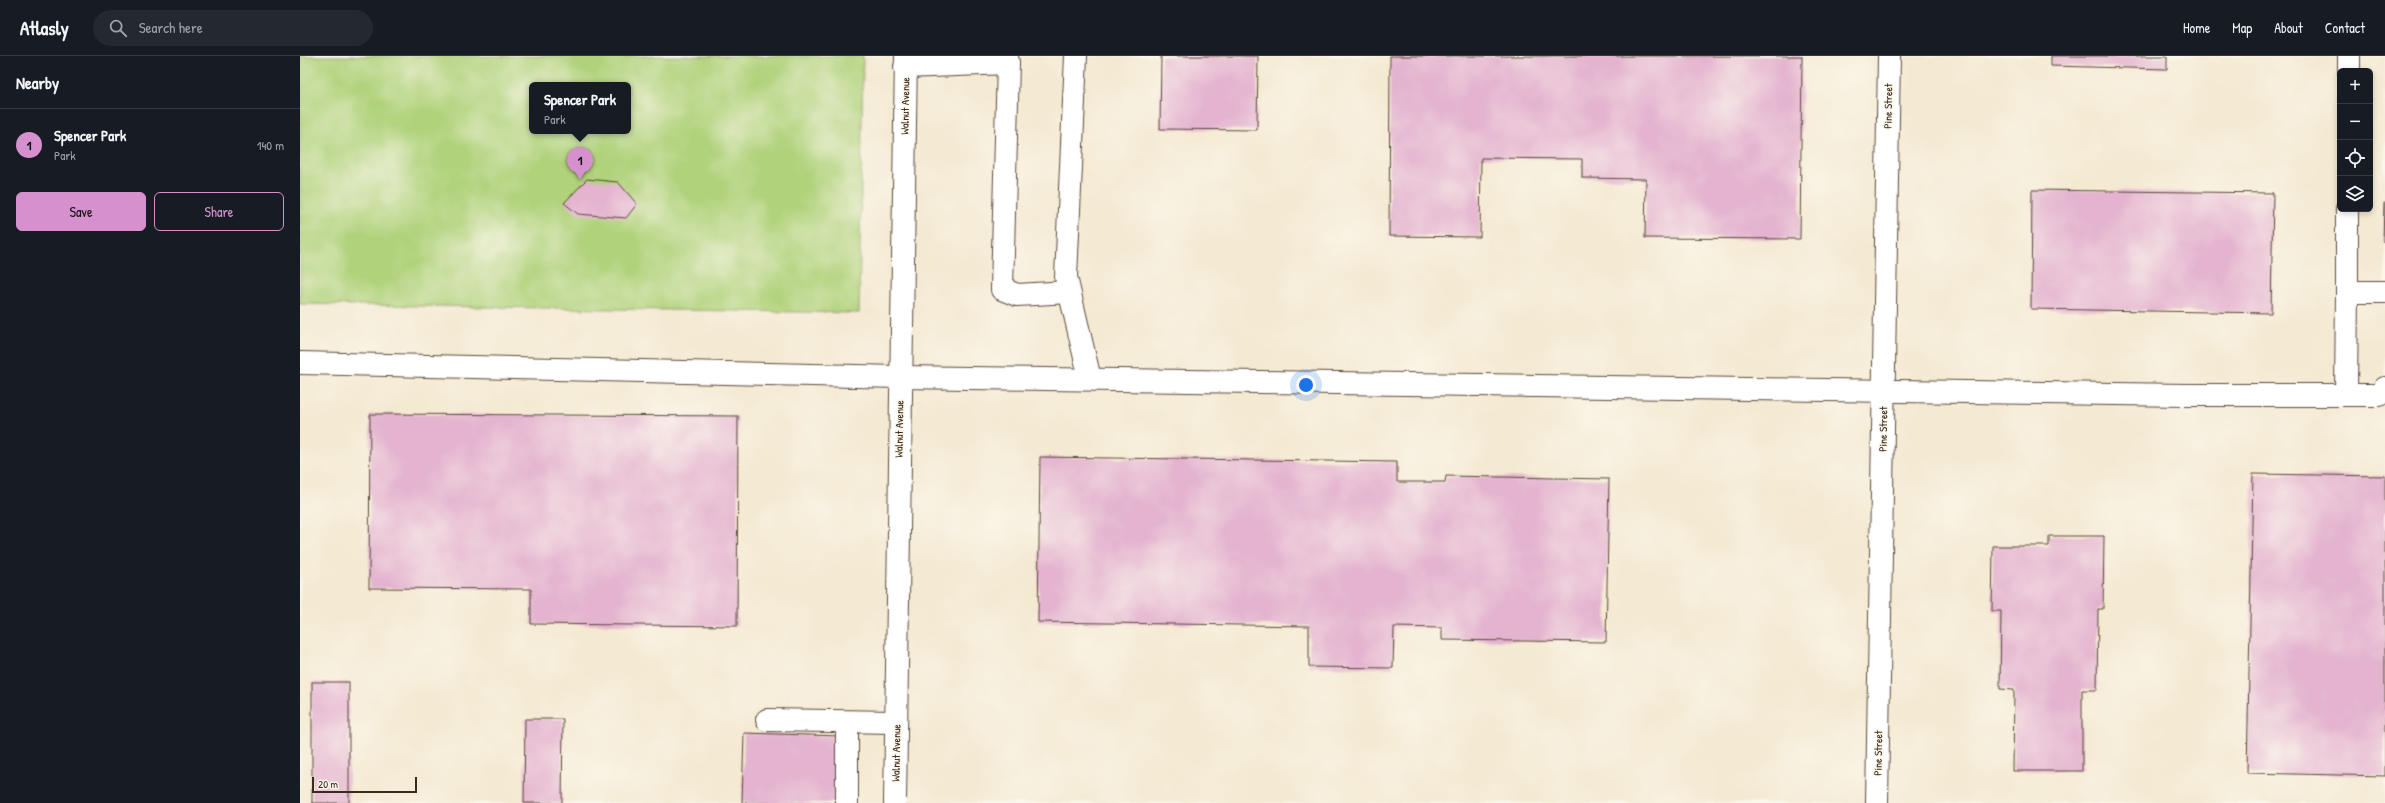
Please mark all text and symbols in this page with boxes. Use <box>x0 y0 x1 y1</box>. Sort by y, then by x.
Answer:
search box <box>93 10 373 46</box>
text: Atlasly <box>20 15 69 41</box>
icon: search <box>107 17 129 39</box>
text: Search here <box>139 17 203 38</box>
text: Home <box>2183 18 2210 37</box>
text: Map <box>2232 18 2252 37</box>
text: About <box>2274 18 2303 37</box>
text: Contact <box>2325 18 2365 37</box>
map controls <box>2337 68 2373 212</box>
button: + <box>2337 68 2373 104</box>
text: Nearby <box>16 71 59 94</box>
street label: Walnut Avenue <box>897 76 913 135</box>
popup <box>529 82 631 134</box>
street label: Pine Street <box>1881 83 1895 129</box>
text: Spencer Park <box>544 89 616 110</box>
button: − <box>2337 104 2373 140</box>
text: Park <box>544 110 566 128</box>
text: Spencer Park <box>54 125 126 146</box>
text: 1 <box>27 136 31 154</box>
text: 140 m <box>257 136 284 154</box>
button: locate <box>2337 140 2373 176</box>
text: Park <box>54 146 76 164</box>
pin: 1 <box>567 147 593 180</box>
button: layers <box>2337 176 2373 212</box>
button: Save <box>16 192 146 231</box>
button: Share <box>154 192 284 231</box>
your location <box>1296 375 1316 395</box>
street label: Walnut Avenue <box>891 399 907 458</box>
street label: Pine Street <box>1876 406 1890 452</box>
street label: Walnut Avenue <box>888 723 904 782</box>
street label: Pine Street <box>1871 730 1885 776</box>
scale bar <box>312 775 417 794</box>
text: 20 m <box>318 777 338 791</box>

